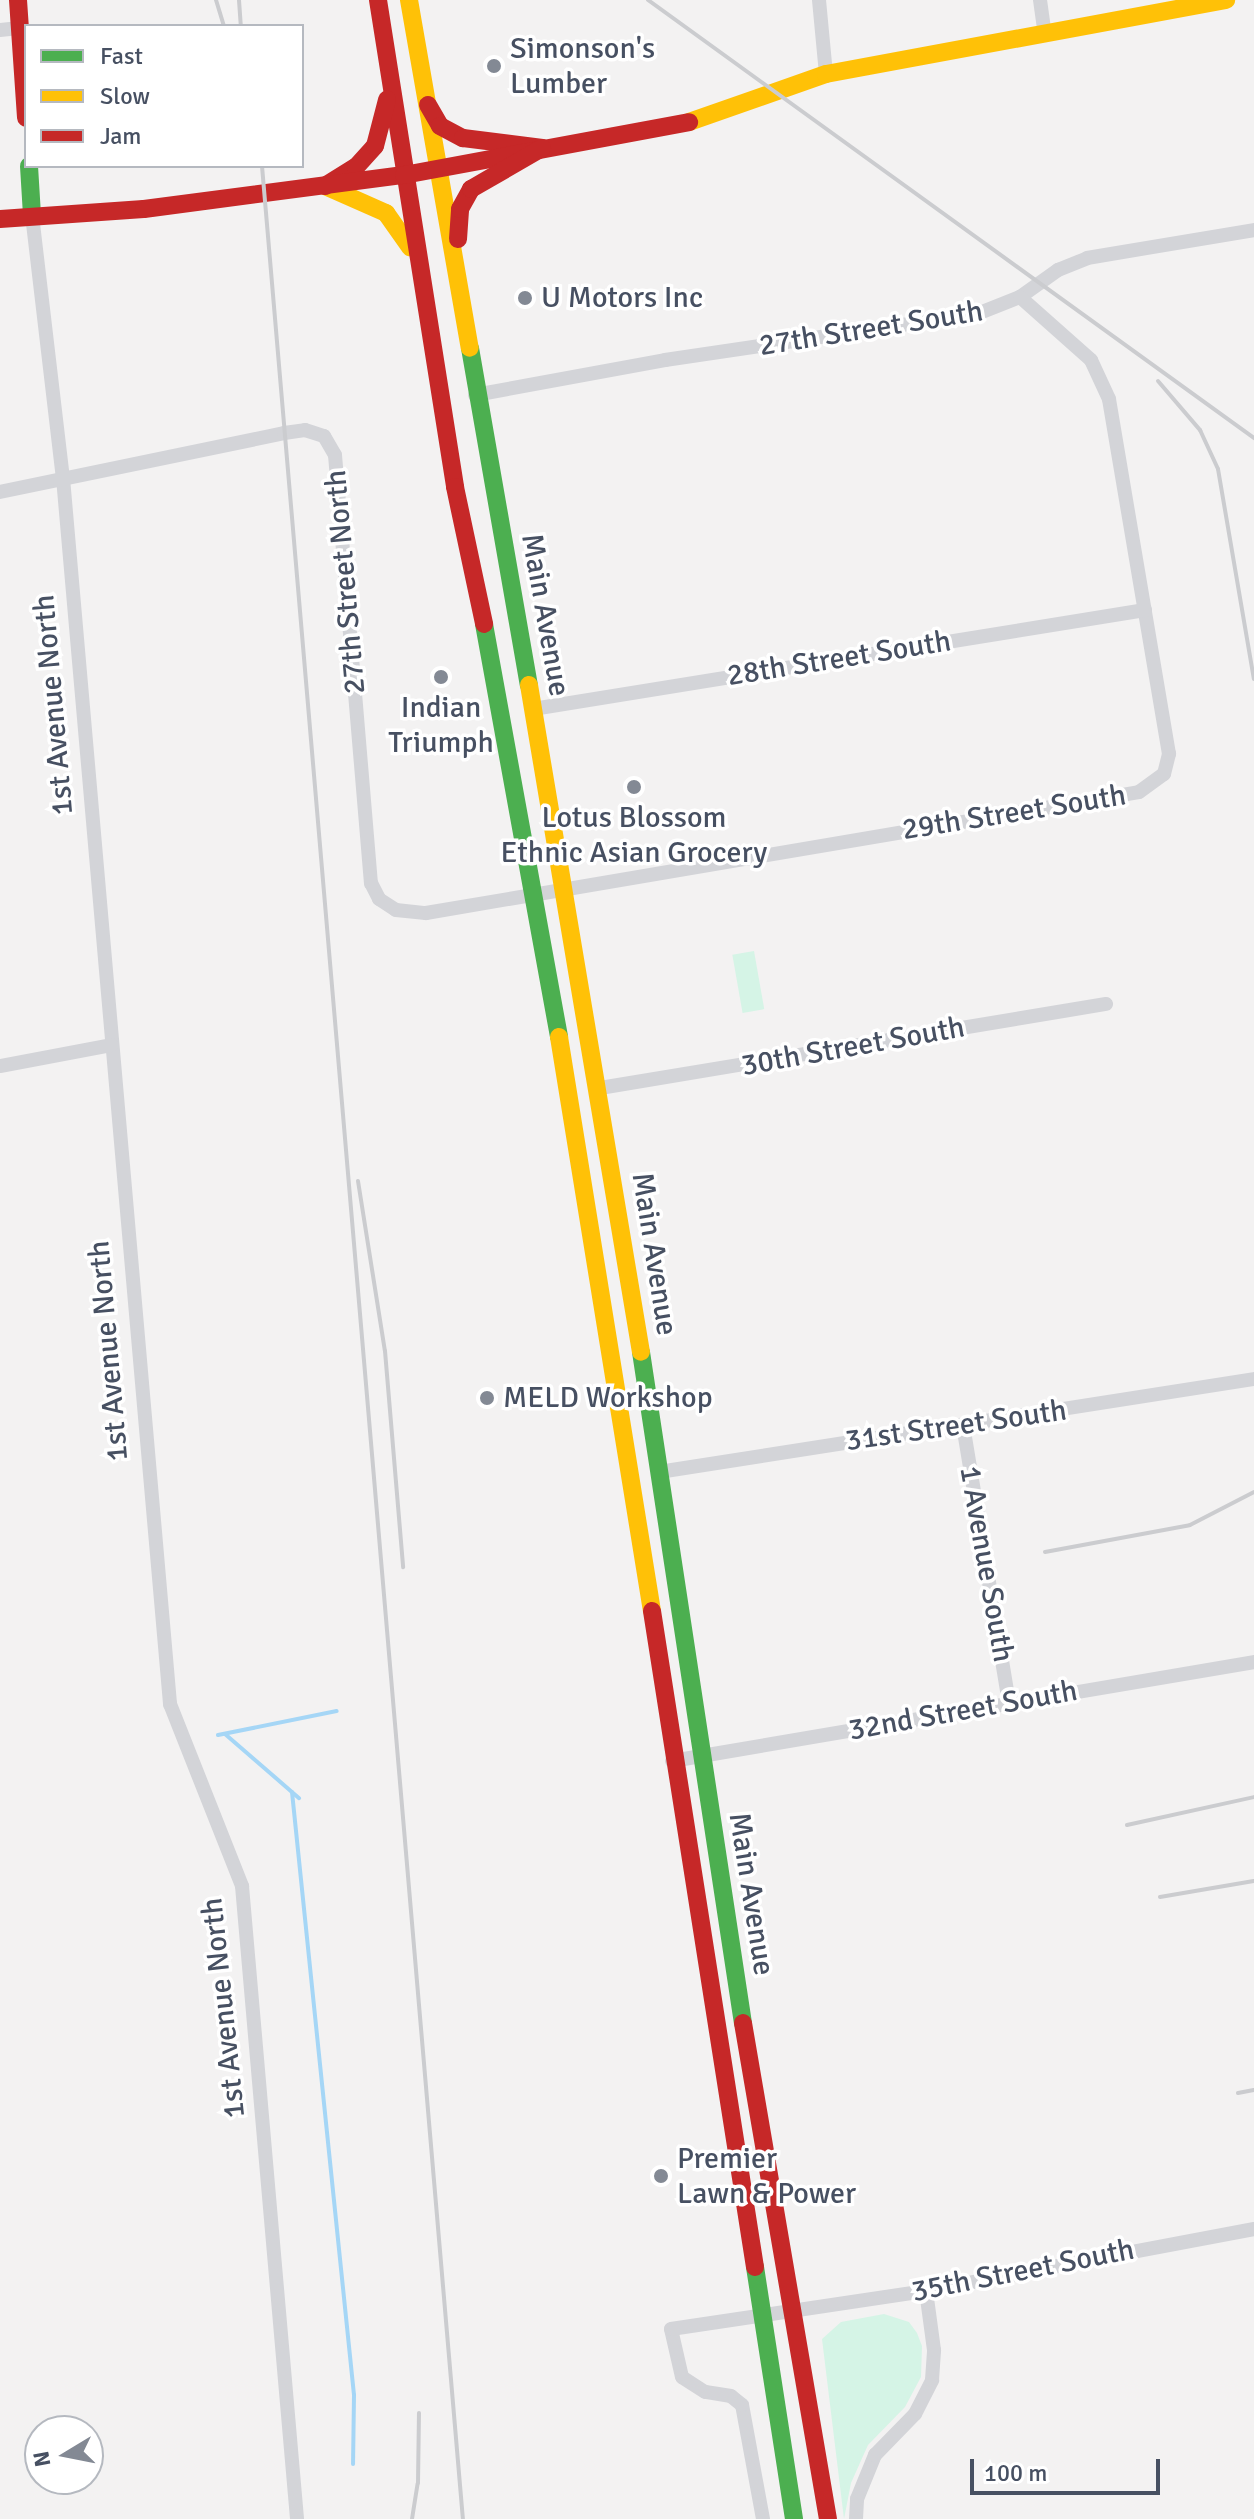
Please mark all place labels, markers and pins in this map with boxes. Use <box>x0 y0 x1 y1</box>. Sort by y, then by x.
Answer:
place label: Simonson's Lumber <box>510 31 655 102</box>
marker: Simonson's Lumber <box>485 57 503 75</box>
place label: U Motors Inc <box>541 280 703 316</box>
marker: U Motors Inc <box>516 289 534 307</box>
marker: Indian Triumph <box>432 668 450 686</box>
place label: Indian Triumph <box>388 690 494 760</box>
marker: Lotus Blossom Ethnic Asian Grocery <box>625 778 643 796</box>
place label: Lotus Blossom Ethnic Asian Grocery <box>501 800 767 870</box>
place label: MELD Workshop <box>503 1380 713 1416</box>
marker: MELD Workshop <box>478 1389 496 1407</box>
place label: Premier Lawn & Power <box>677 2141 856 2212</box>
marker: Premier Lawn & Power <box>652 2167 670 2185</box>

